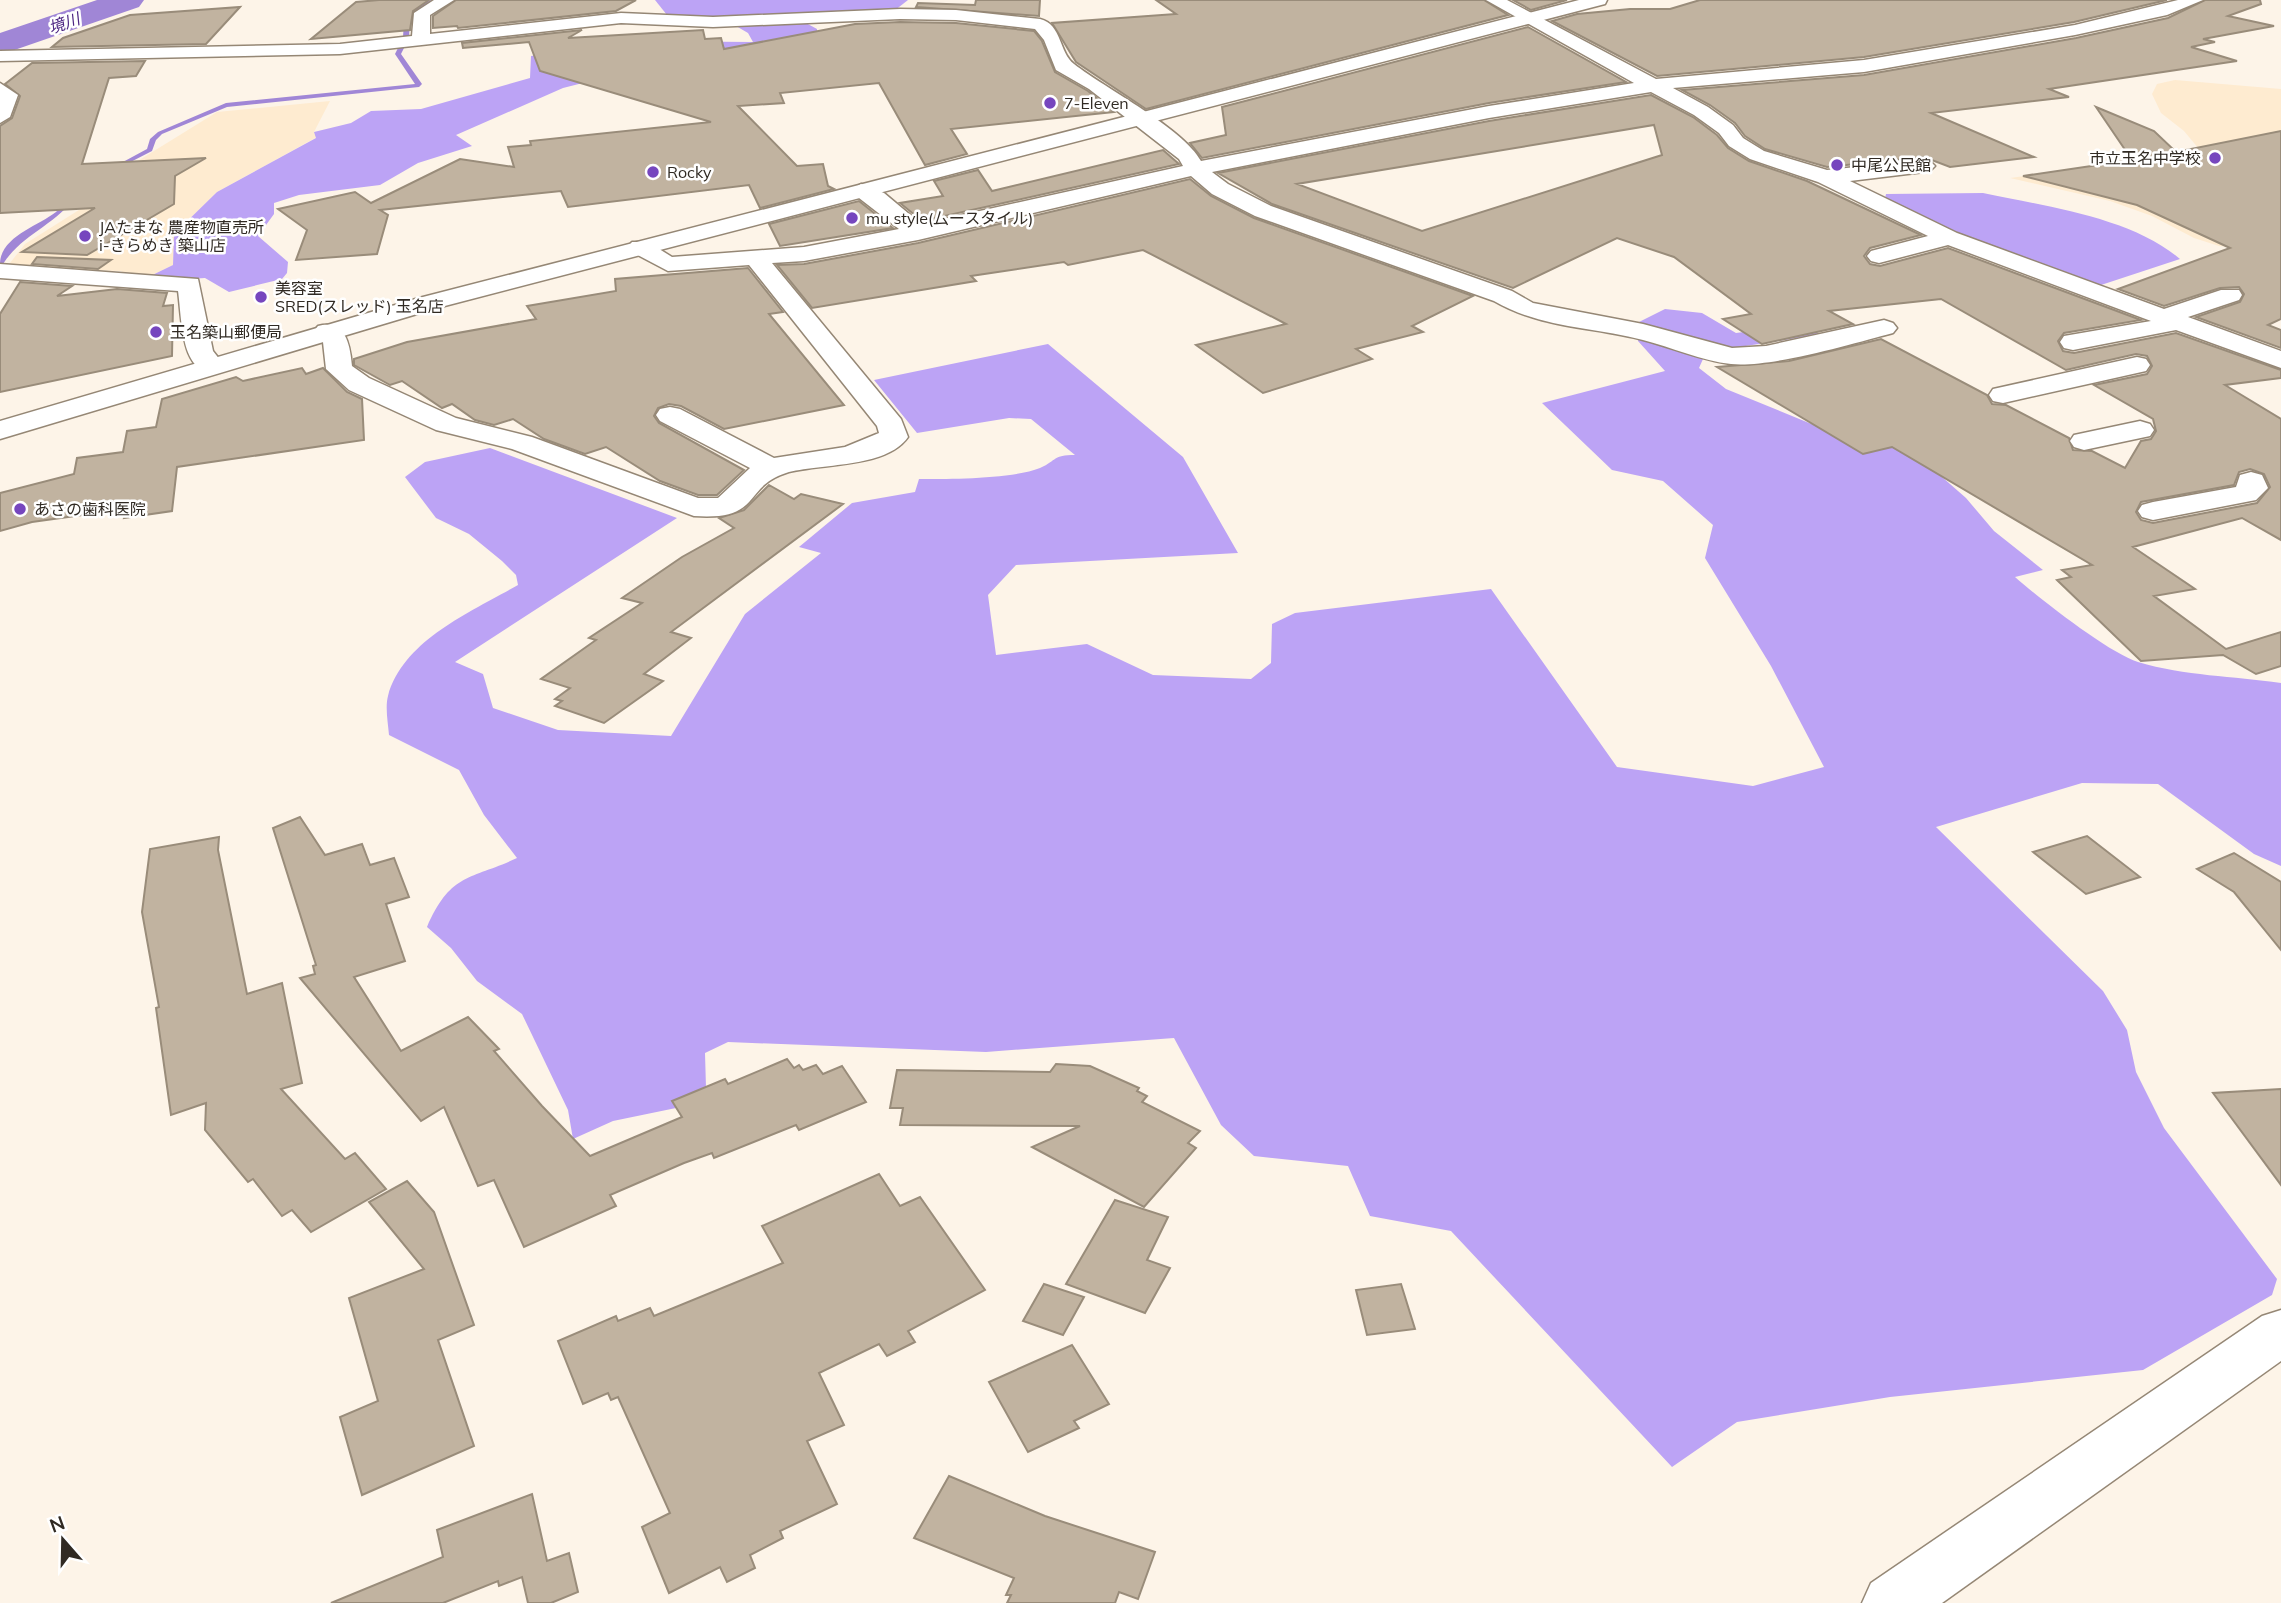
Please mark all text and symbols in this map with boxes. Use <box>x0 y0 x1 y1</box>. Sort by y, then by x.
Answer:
water label: 境川 <box>46 7 84 38</box>
place label: 7-Eleven <box>1064 93 1129 113</box>
marker: 7-Eleven <box>1042 95 1058 111</box>
place label: 市立玉名中学校 <box>2089 148 2201 168</box>
marker: 市立玉名中学校 <box>2207 150 2223 166</box>
place label: 中尾公民館 <box>1851 155 1931 175</box>
marker: 中尾公民館 <box>1829 157 1845 173</box>
place label: Rocky <box>667 162 712 182</box>
marker: Rocky <box>645 164 661 180</box>
place label: mu style(厶ースタイル) <box>866 208 1033 228</box>
marker: mu style(厶ースタイル) <box>844 210 860 226</box>
place label: JAたまな 農産物直売所 i-きらめき 築山店 <box>99 217 264 255</box>
marker: JAたまな 農産物直売所 i-きらめき 築山店 <box>77 228 93 244</box>
place label: 美容室 SRED(スレッド) 玉名店 <box>275 278 444 316</box>
marker: 美容室 SRED(スレッド) 玉名店 <box>253 289 269 305</box>
place label: 玉名築山郵便局 <box>170 322 282 342</box>
marker: 玉名築山郵便局 <box>148 324 164 340</box>
place label: あさの歯科医院 <box>34 499 146 519</box>
marker: あさの歯科医院 <box>12 501 28 517</box>
north arrow <box>28 1505 98 1575</box>
text: N <box>46 1510 68 1538</box>

